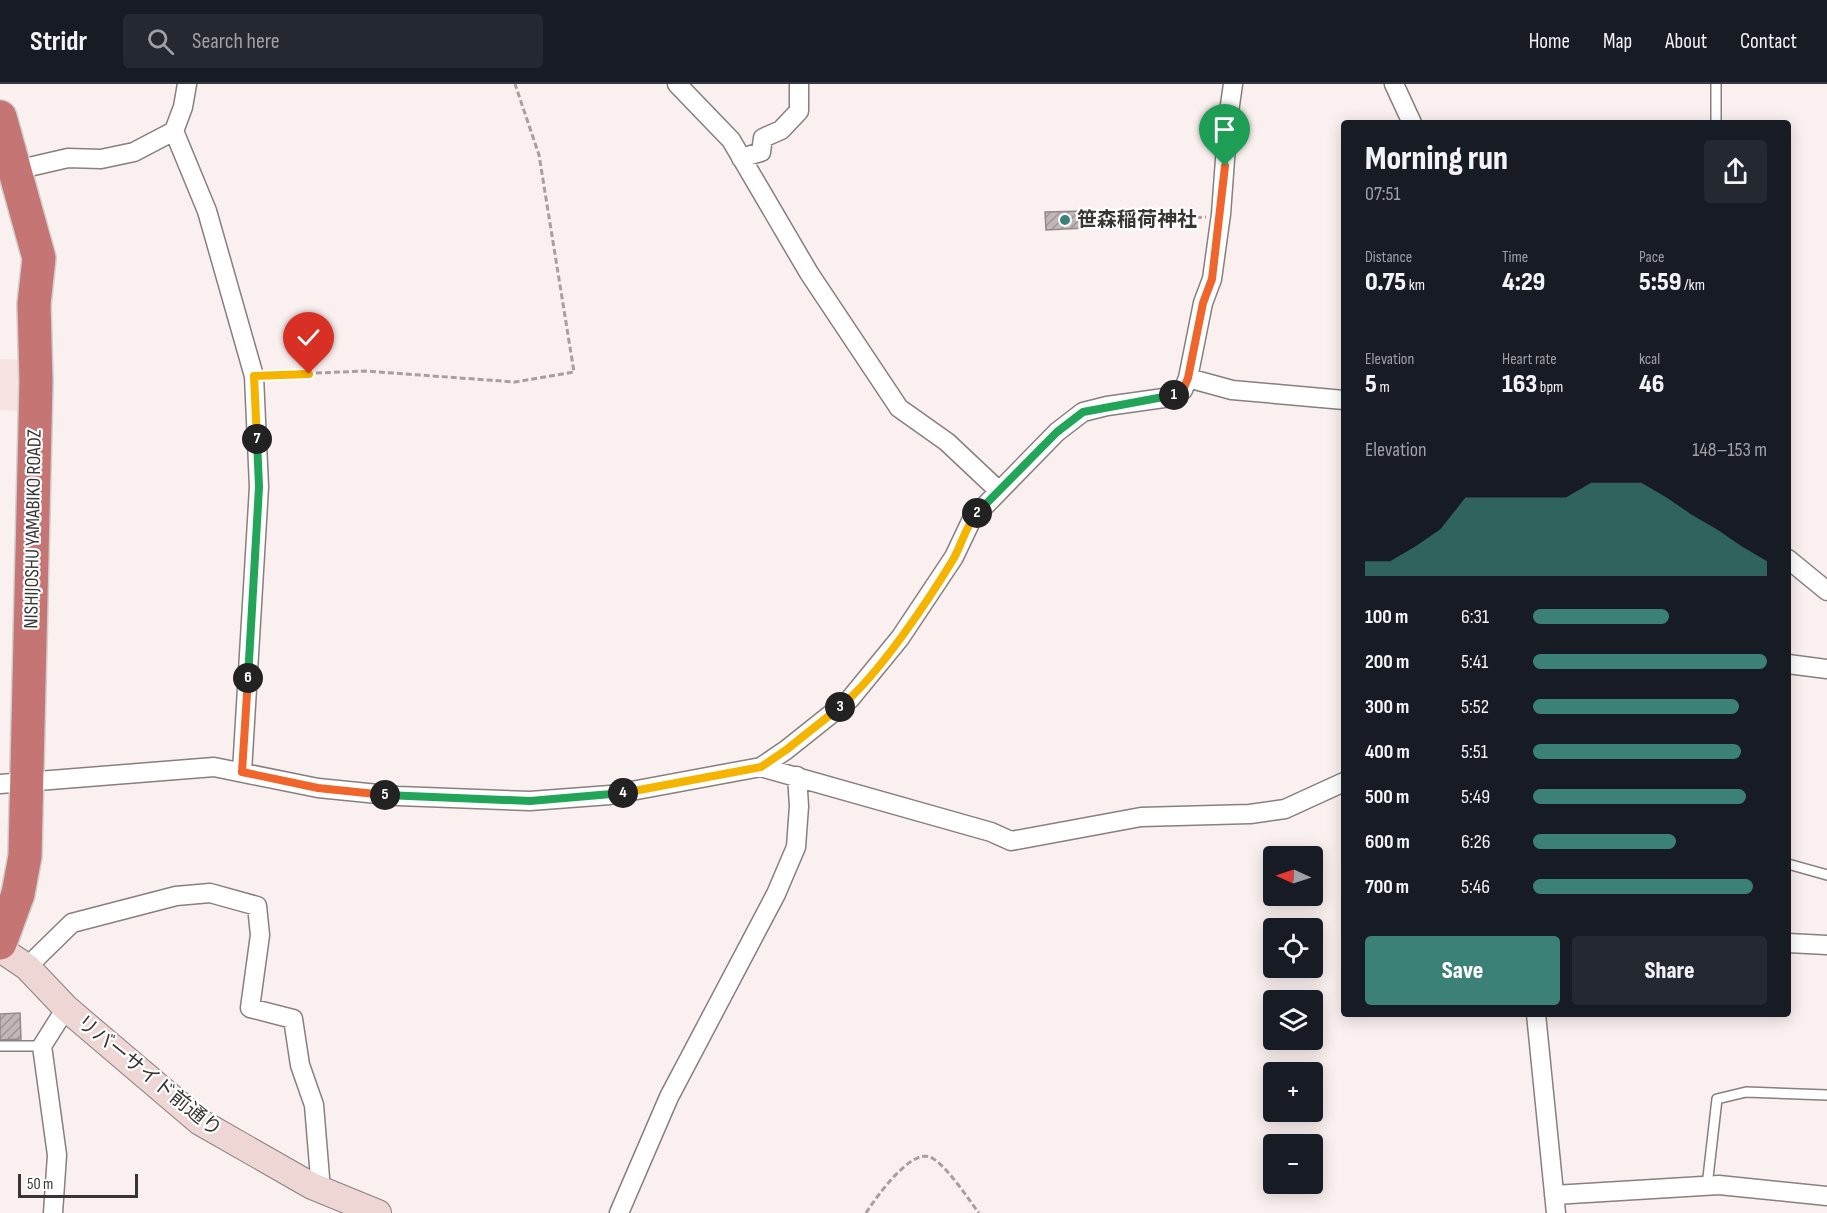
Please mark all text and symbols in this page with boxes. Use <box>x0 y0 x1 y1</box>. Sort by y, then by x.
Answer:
search box <box>123 14 543 68</box>
text: Stridr <box>30 25 87 58</box>
icon: search <box>144 25 177 58</box>
text: Search here <box>192 28 280 55</box>
text: Home <box>1529 29 1570 54</box>
text: Map <box>1603 29 1632 54</box>
text: About <box>1665 29 1707 54</box>
text: Contact <box>1740 29 1797 54</box>
pin <box>1199 104 1250 166</box>
icon: arrive <box>1208 113 1241 146</box>
text: Morning run <box>1365 139 1508 179</box>
button: share <box>1704 140 1767 203</box>
text: 07:51 <box>1365 182 1401 206</box>
place label: 笹森稲荷神社 <box>1077 208 1197 232</box>
marker: 笹森稲荷神社 <box>1058 213 1072 227</box>
text: Distance <box>1365 248 1412 267</box>
text: Time <box>1502 248 1528 267</box>
text: Pace <box>1639 248 1664 267</box>
text: 0.75 <box>1365 267 1406 298</box>
text: 4:29 <box>1502 267 1545 298</box>
text: 5:59 <box>1639 267 1682 298</box>
text: km <box>1406 276 1425 295</box>
text: /km <box>1682 276 1705 295</box>
pin <box>283 312 334 374</box>
icon: check <box>292 321 325 354</box>
text: Elevation <box>1365 350 1414 369</box>
text: Heart rate <box>1502 350 1557 369</box>
text: kcal <box>1639 350 1660 369</box>
text: 5 <box>1365 369 1377 400</box>
text: 163 <box>1502 369 1537 400</box>
text: 46 <box>1639 369 1664 400</box>
text: m <box>1377 378 1390 397</box>
text: bpm <box>1537 378 1563 397</box>
pin: 1 <box>1159 380 1189 410</box>
text: 1 <box>1171 385 1177 404</box>
pin: 7 <box>242 424 272 454</box>
street label: NISHIJOSHU YAMABIKO ROADZ <box>19 429 47 629</box>
text: 7 <box>254 429 260 448</box>
text: Elevation <box>1365 438 1427 462</box>
text: 148–153 m <box>1692 438 1767 462</box>
pin: 2 <box>962 498 992 528</box>
text: 2 <box>973 503 981 522</box>
text: 100 m <box>1365 605 1408 629</box>
text: 6:31 <box>1461 605 1489 629</box>
text: 200 m <box>1365 650 1409 674</box>
text: 5:41 <box>1461 650 1488 674</box>
pin: 6 <box>233 663 263 693</box>
text: 6 <box>244 668 252 687</box>
pin: 3 <box>825 692 855 722</box>
text: 300 m <box>1365 695 1409 719</box>
text: 5:52 <box>1461 695 1489 719</box>
text: 3 <box>836 697 844 716</box>
text: 400 m <box>1365 740 1410 764</box>
text: 5:51 <box>1461 740 1488 764</box>
pin: 4 <box>608 778 638 808</box>
pin: 5 <box>370 780 400 810</box>
text: 4 <box>619 783 627 802</box>
text: 5 <box>381 785 389 804</box>
text: 500 m <box>1365 785 1409 809</box>
text: 5:49 <box>1461 785 1490 809</box>
text: 600 m <box>1365 830 1410 854</box>
text: 6:26 <box>1461 830 1491 854</box>
north arrow <box>1263 846 1323 906</box>
map controls <box>1263 846 1323 1194</box>
text: 700 m <box>1365 875 1409 899</box>
text: 5:46 <box>1461 875 1490 899</box>
button: locate <box>1263 918 1323 978</box>
button: Save <box>1365 936 1560 1005</box>
button: Share <box>1572 936 1767 1005</box>
button: layers <box>1263 990 1323 1050</box>
street label: リバーサイド前通り <box>72 1010 226 1142</box>
button: + <box>1263 1062 1323 1122</box>
button: − <box>1263 1134 1323 1194</box>
scale bar <box>18 1171 138 1198</box>
text: 50 m <box>27 1175 53 1194</box>

